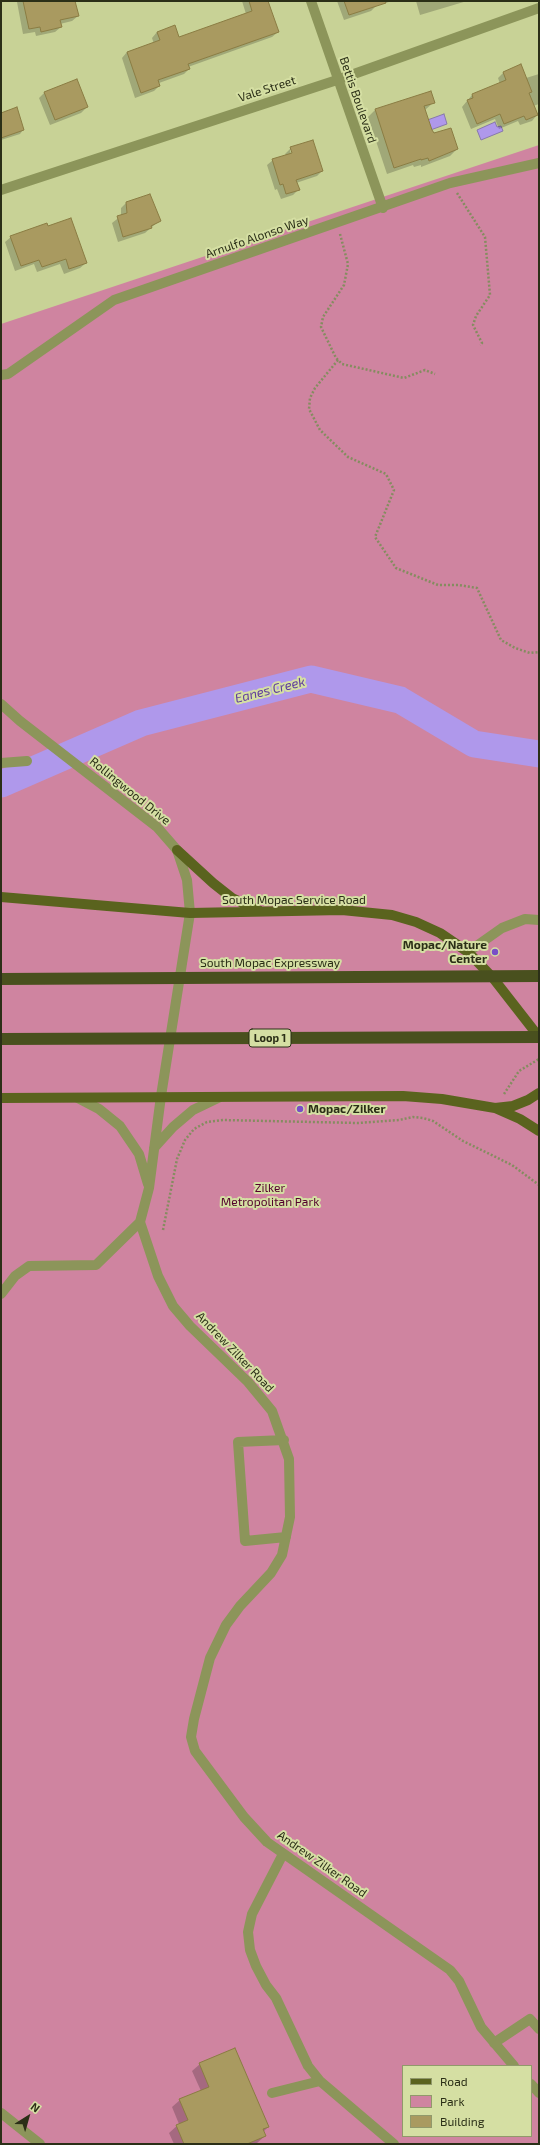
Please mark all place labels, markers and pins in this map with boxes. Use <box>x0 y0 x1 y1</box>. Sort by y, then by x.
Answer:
place label: Mopac/Nature Center <box>403 938 487 966</box>
marker: Mopac/Nature Center <box>490 947 500 957</box>
place label: Mopac/Zilker <box>308 1102 386 1116</box>
marker: Mopac/Zilker <box>295 1104 305 1114</box>

